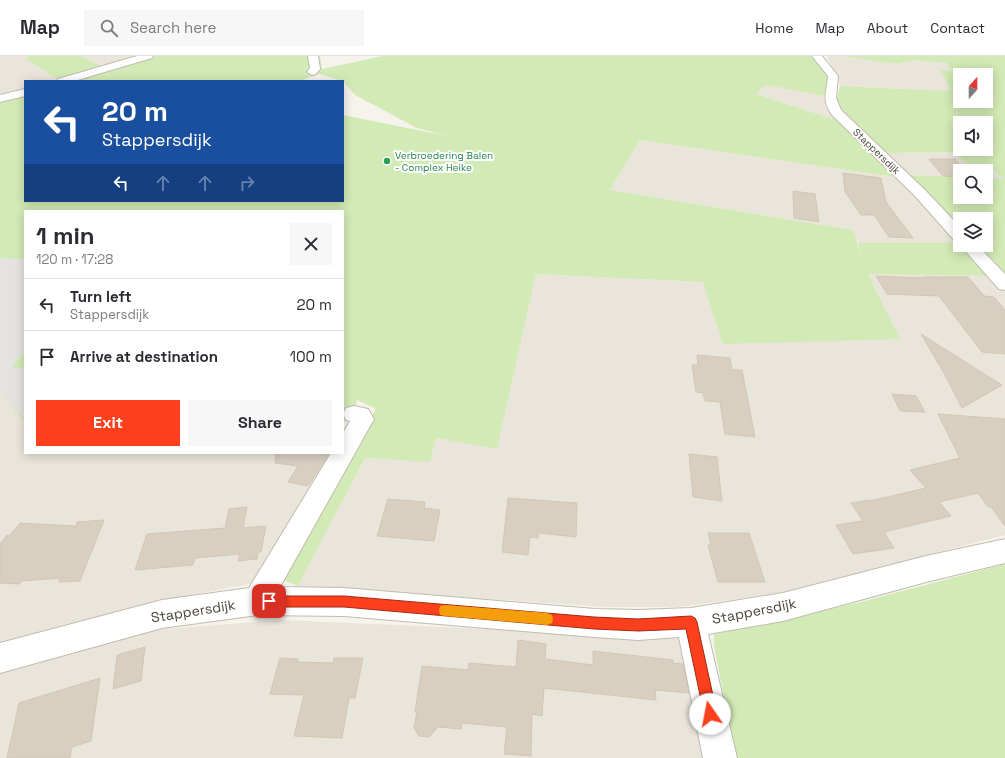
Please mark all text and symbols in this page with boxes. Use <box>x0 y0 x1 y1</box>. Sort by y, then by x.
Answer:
search box <box>84 10 364 46</box>
text: Map <box>20 15 60 40</box>
icon: search <box>98 17 120 39</box>
text: Search here <box>130 18 216 37</box>
text: Home <box>755 19 793 37</box>
text: Map <box>815 19 845 37</box>
text: About <box>867 19 908 37</box>
text: Contact <box>930 19 985 37</box>
north arrow <box>953 68 993 108</box>
map controls <box>953 68 993 252</box>
text: 20 m <box>102 93 168 129</box>
icon: left <box>36 96 88 148</box>
button: sound <box>953 116 993 156</box>
street label: Stappersdijk <box>850 126 904 178</box>
text: Stappersdijk <box>102 128 212 151</box>
place label: Verbroedering Balen - Complex Heike <box>395 149 493 174</box>
marker: Verbroedering Balen - Complex Heike <box>382 156 392 166</box>
button: search <box>953 164 993 204</box>
icon: left <box>110 172 132 194</box>
icon: ahead <box>152 172 174 194</box>
icon: ahead <box>194 172 216 194</box>
icon: right <box>236 172 258 194</box>
button: layers <box>953 212 993 252</box>
text: 1 min <box>36 220 95 251</box>
button: close <box>290 223 332 265</box>
text: 120 m · 17:28 <box>36 251 113 268</box>
text: Turn left <box>70 287 132 306</box>
icon: left <box>36 294 58 316</box>
text: 20 m <box>297 295 332 314</box>
text: Stappersdijk <box>70 306 149 323</box>
icon: arrive <box>36 346 58 368</box>
text: Arrive at destination <box>70 347 218 366</box>
text: 100 m <box>290 347 332 366</box>
button: Exit <box>36 400 180 446</box>
button: Share <box>188 400 332 446</box>
pin <box>252 584 286 618</box>
icon: arrive <box>258 590 280 612</box>
street label: Stappersdijk <box>710 594 798 628</box>
street label: Stappersdijk <box>149 595 237 627</box>
position arrow <box>689 693 731 735</box>

